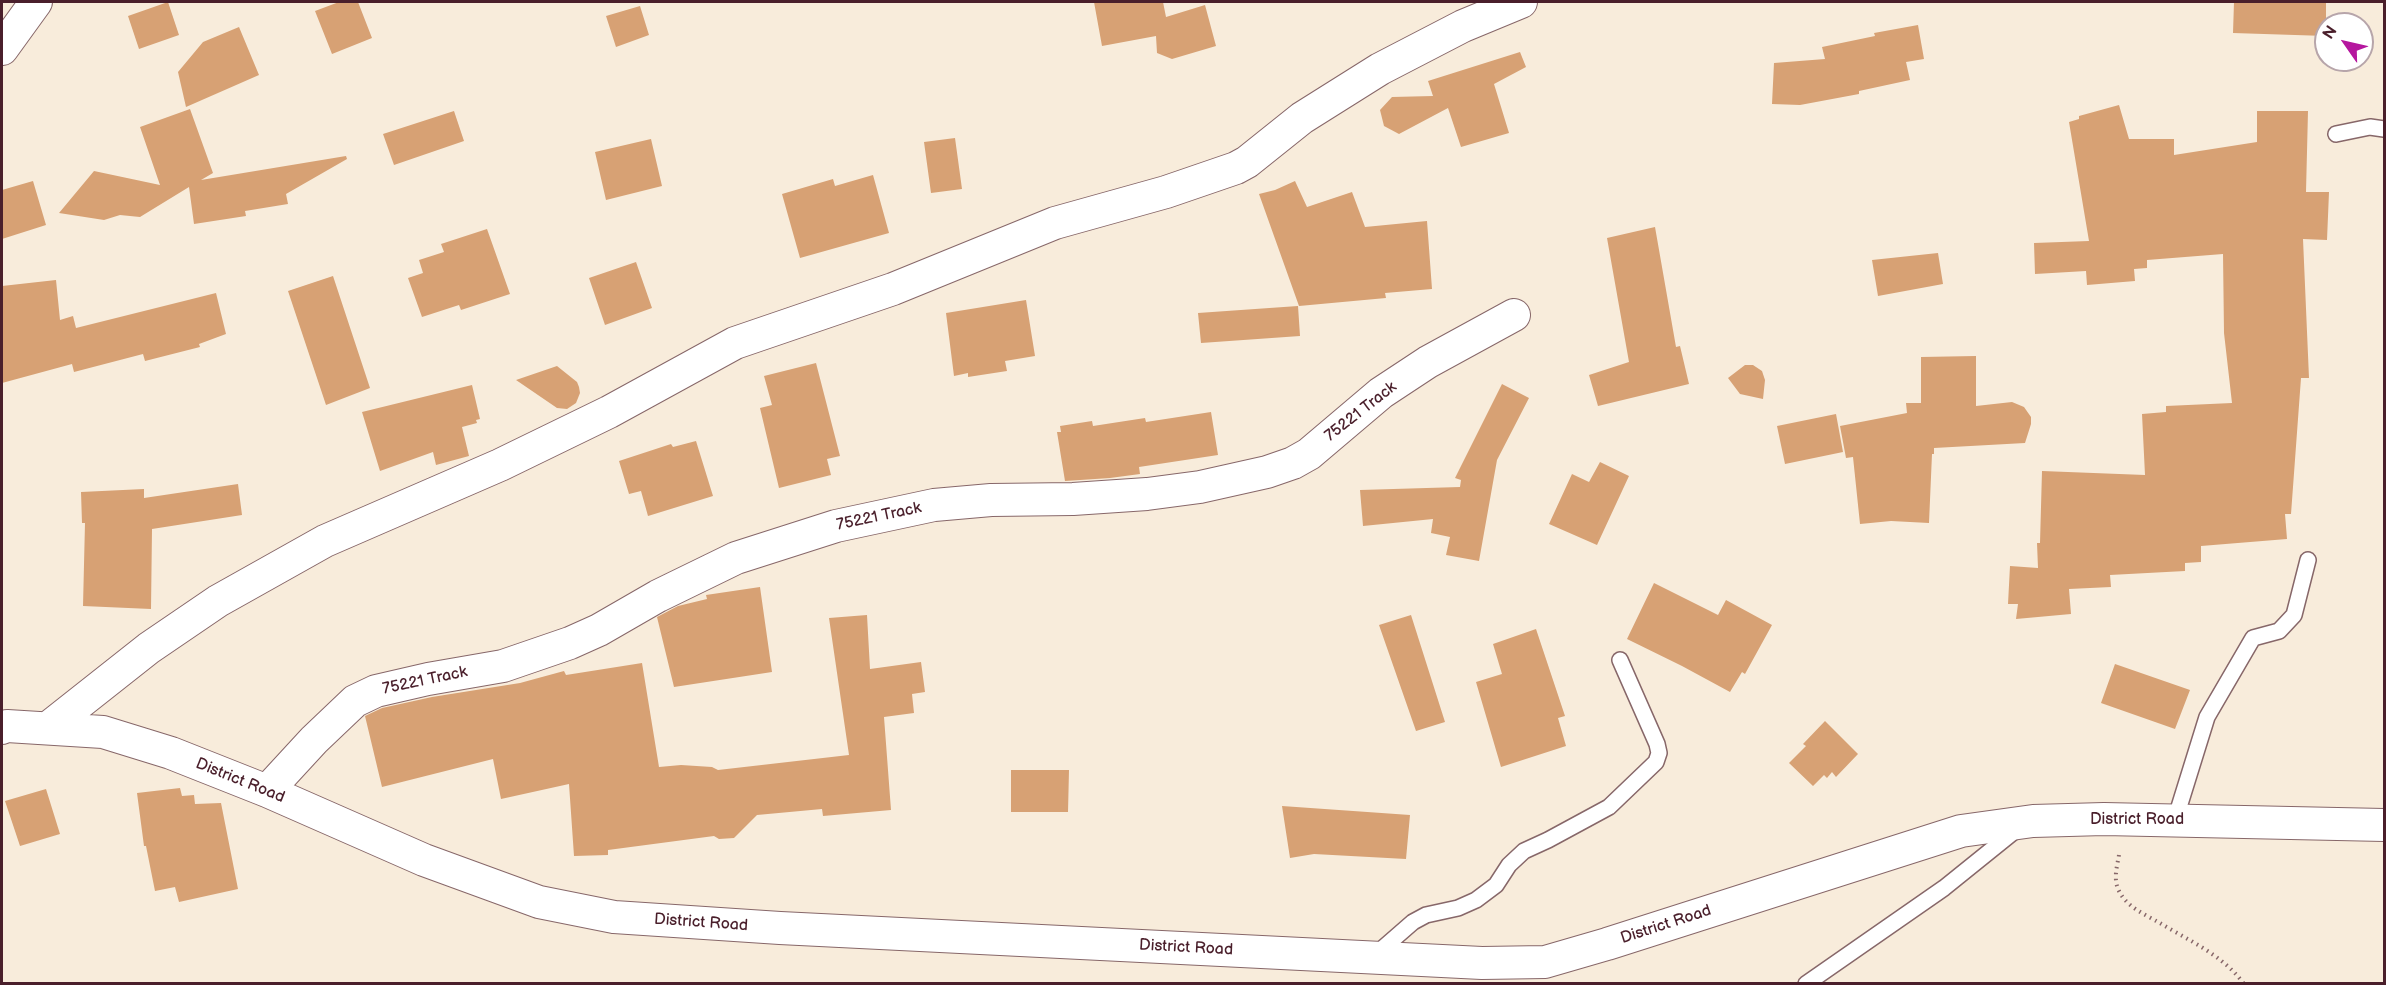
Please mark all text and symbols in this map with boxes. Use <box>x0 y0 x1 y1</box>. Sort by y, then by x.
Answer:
north arrow <box>2314 12 2374 72</box>
text: N <box>2319 22 2342 43</box>
street label: 75221 Track <box>1321 378 1401 446</box>
street label: 75221 Track <box>835 499 923 535</box>
street label: 75221 Track <box>381 663 469 699</box>
street label: District Road <box>193 754 287 808</box>
street label: District Road <box>2090 810 2184 830</box>
street label: District Road <box>1618 901 1714 949</box>
street label: District Road <box>653 910 749 936</box>
street label: District Road <box>1138 936 1234 960</box>

